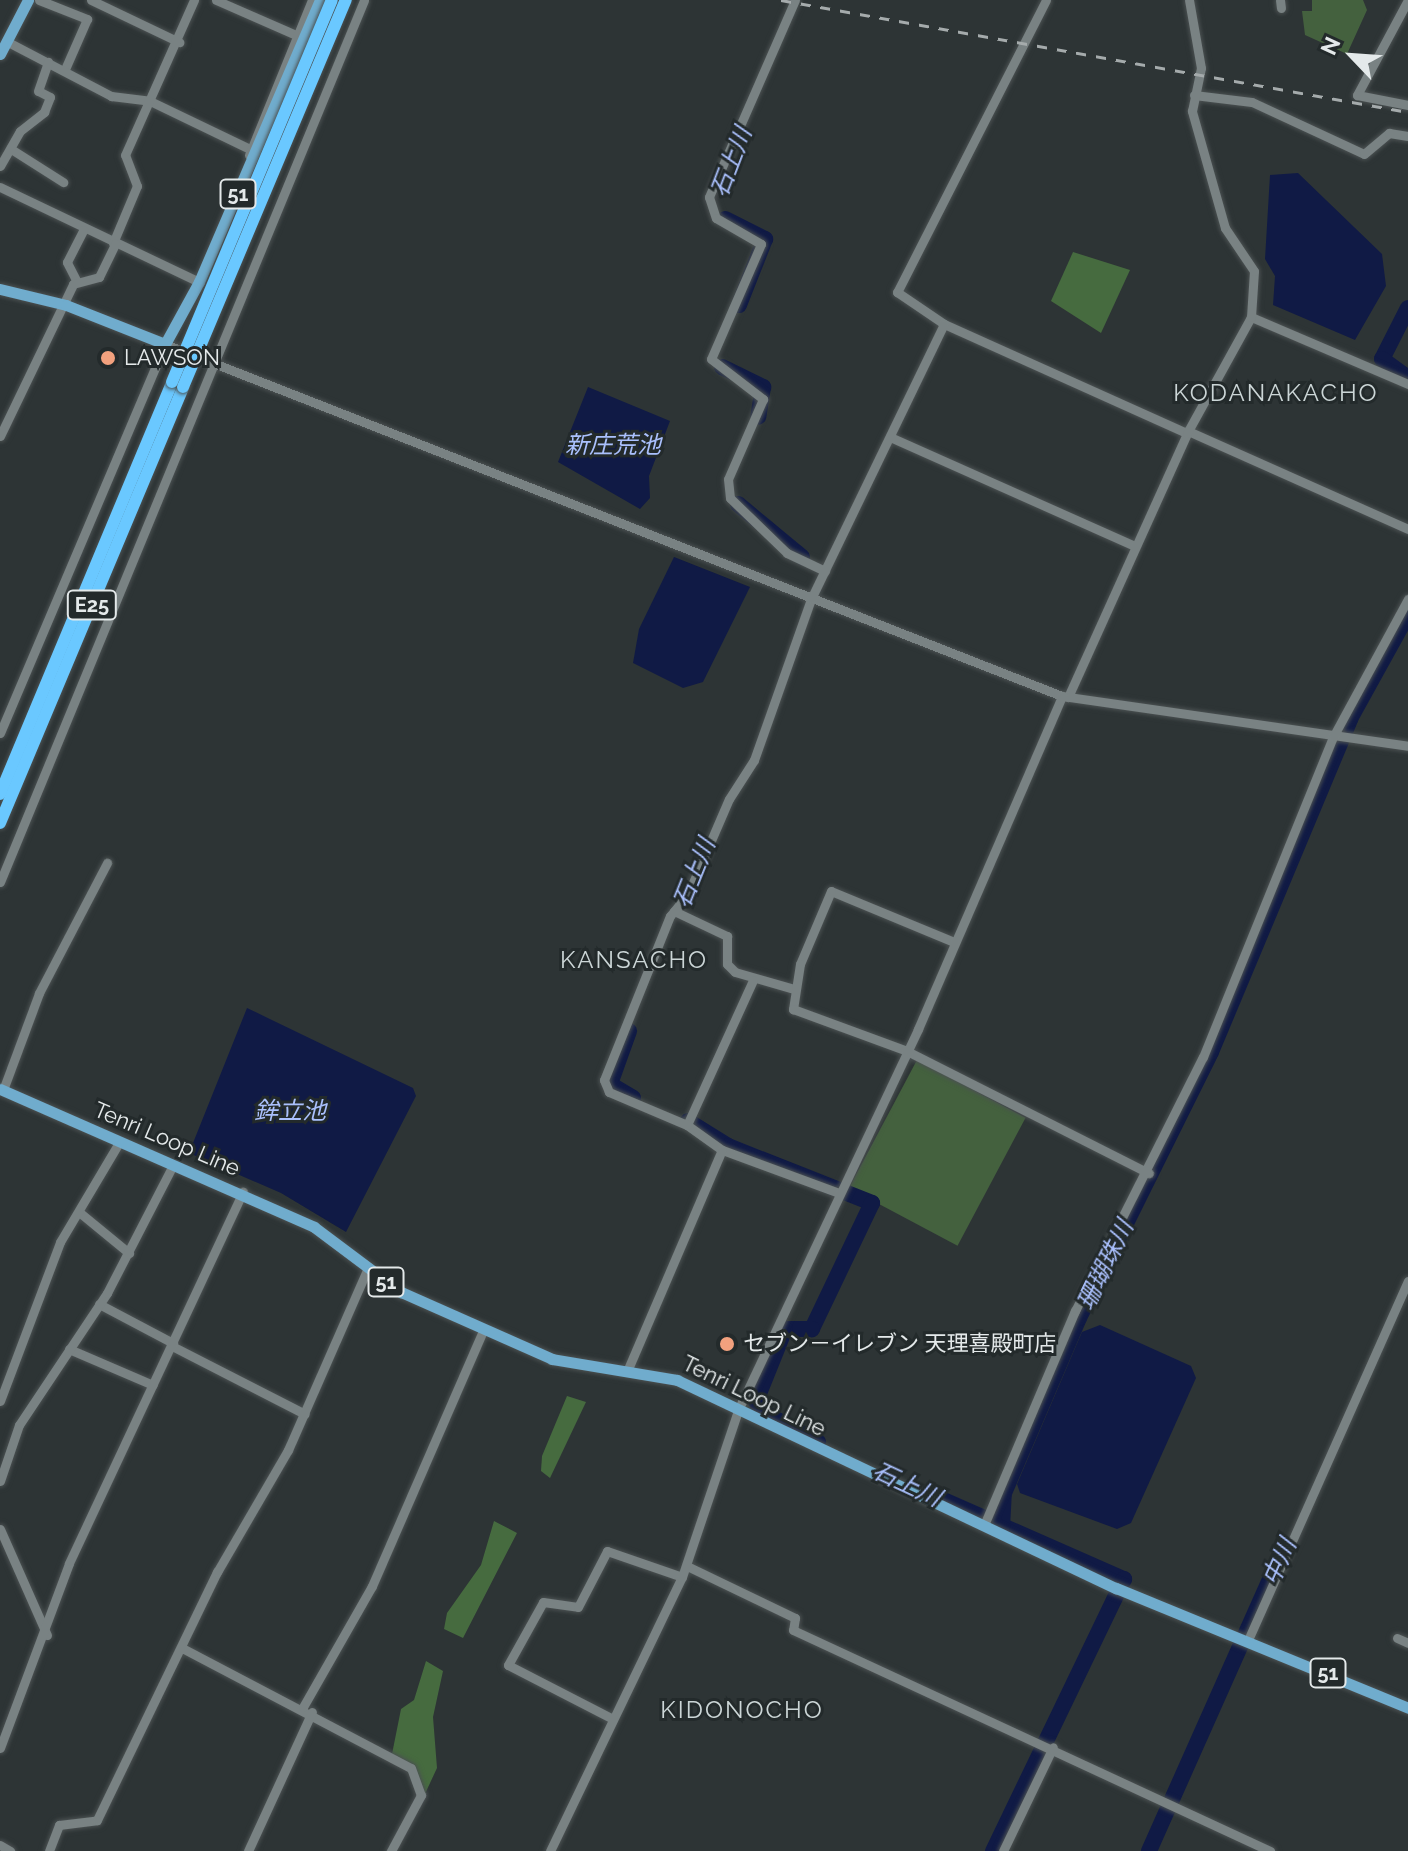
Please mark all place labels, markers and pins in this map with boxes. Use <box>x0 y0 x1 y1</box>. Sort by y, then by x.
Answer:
place label: LAWSON <box>124 345 220 371</box>
marker: LAWSON <box>99 349 117 367</box>
place label: セブン－イレブン 天理喜殿町店 <box>743 1331 1057 1357</box>
marker: セブン－イレブン 天理喜殿町店 <box>718 1335 736 1353</box>

